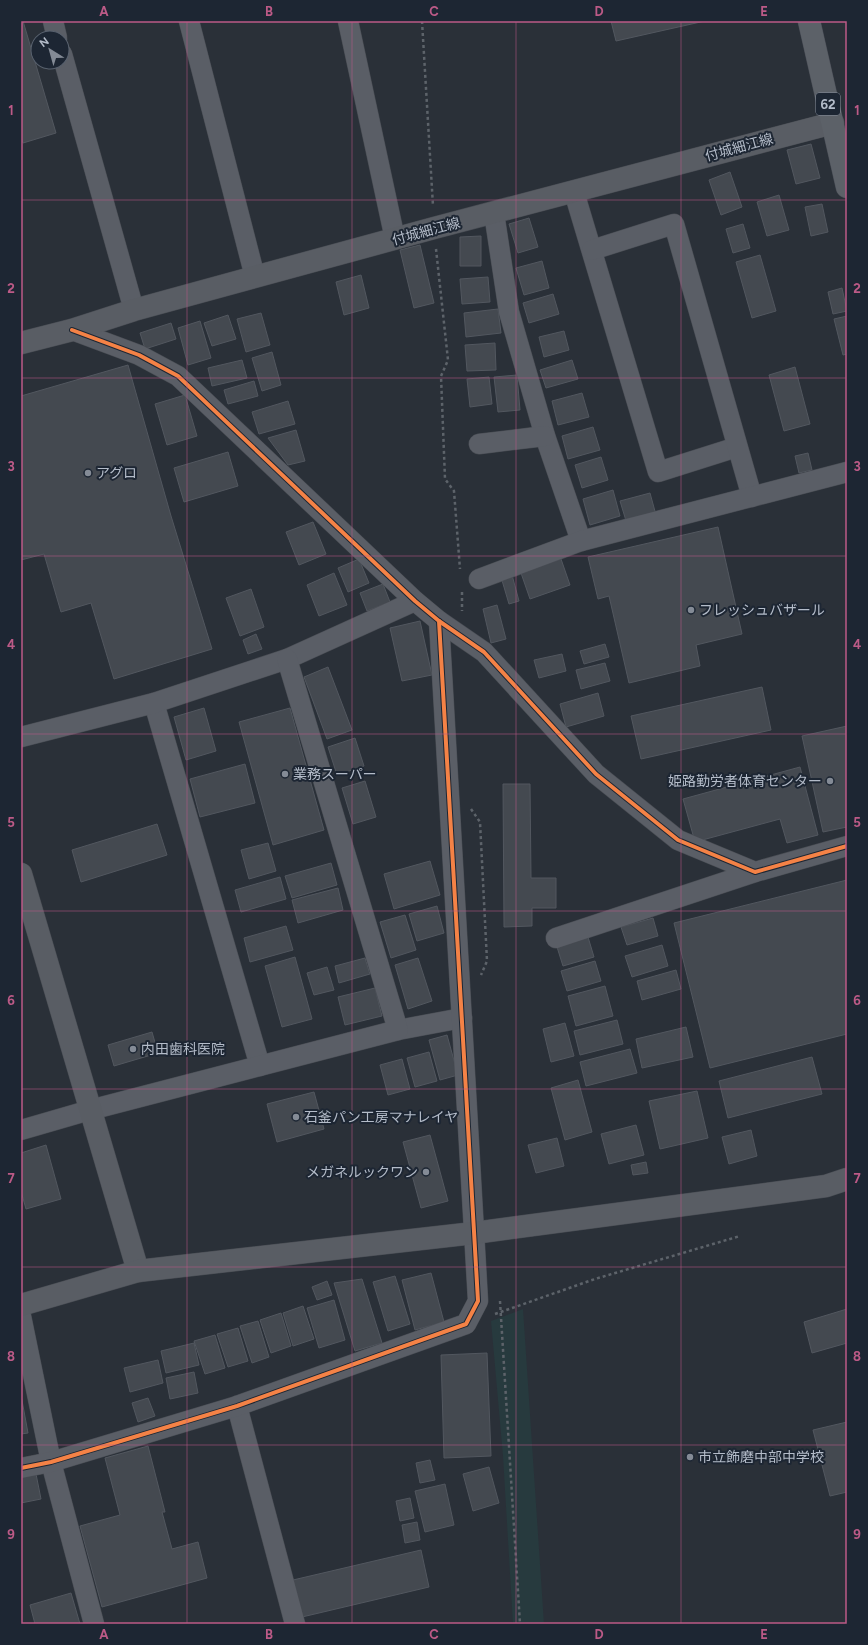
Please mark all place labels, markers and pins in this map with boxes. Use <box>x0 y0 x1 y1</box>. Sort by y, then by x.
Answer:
place label: アグロ <box>96 465 137 482</box>
marker: アグロ <box>83 468 93 478</box>
place label: フレッシュバザール <box>699 602 825 619</box>
marker: フレッシュバザール <box>686 605 696 615</box>
place label: 業務スーパー <box>293 766 377 783</box>
marker: 業務スーパー <box>280 769 290 779</box>
place label: 姫路勤労者体育センター <box>668 773 822 790</box>
marker: 姫路勤労者体育センター <box>825 776 835 786</box>
place label: 内田歯科医院 <box>141 1041 225 1058</box>
marker: 内田歯科医院 <box>128 1044 138 1054</box>
place label: 石釜パン工房マナレイヤ <box>304 1109 458 1126</box>
marker: 石釜パン工房マナレイヤ <box>291 1112 301 1122</box>
place label: メガネルックワン <box>306 1164 418 1181</box>
marker: メガネルックワン <box>421 1167 431 1177</box>
place label: 市立飾磨中部中学校 <box>698 1449 824 1466</box>
marker: 市立飾磨中部中学校 <box>685 1452 695 1462</box>

